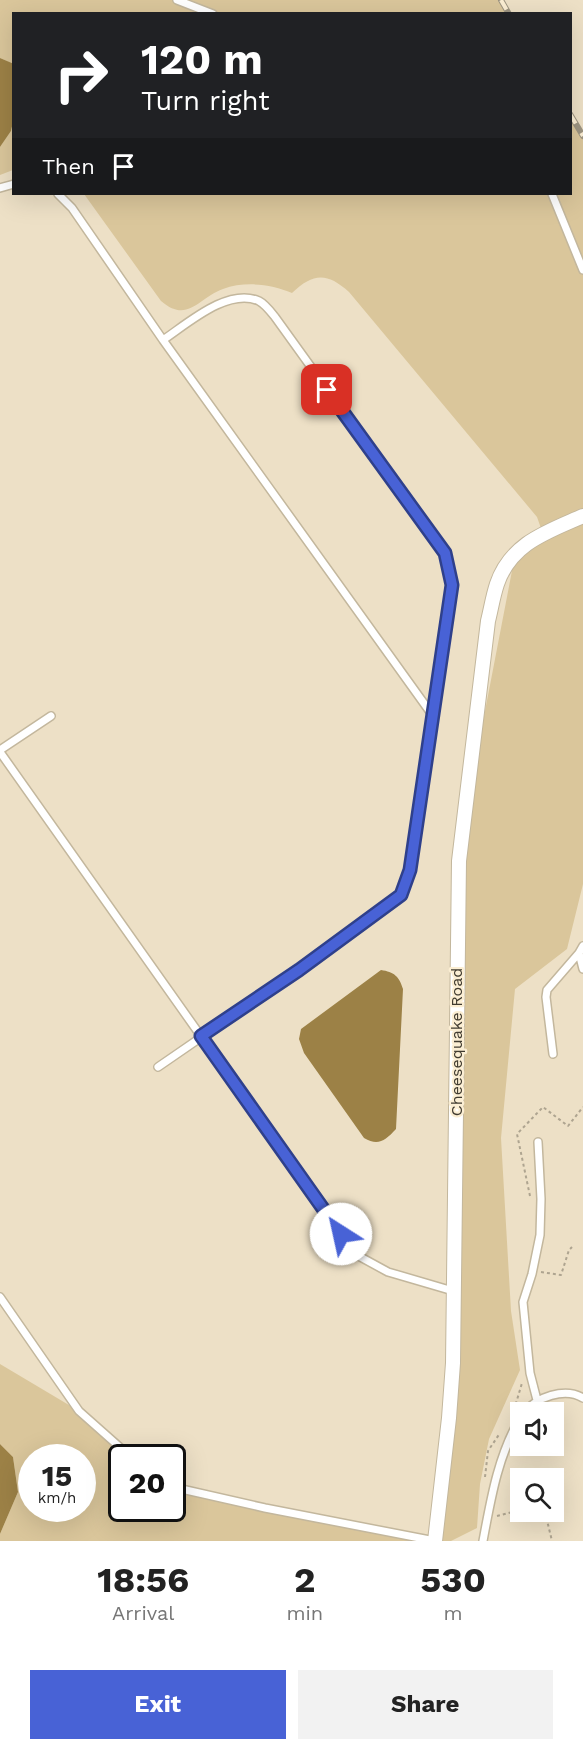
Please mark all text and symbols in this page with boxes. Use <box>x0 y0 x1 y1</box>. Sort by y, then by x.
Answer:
text: 120 m <box>141 35 263 84</box>
icon: right <box>42 36 120 114</box>
text: Turn right <box>141 85 270 117</box>
icon: arrive <box>107 150 140 183</box>
text: Then <box>42 154 95 179</box>
pin <box>301 364 352 415</box>
icon: arrive <box>310 373 343 406</box>
street label: Cheesequake Road <box>447 968 466 1116</box>
position arrow <box>309 1202 373 1266</box>
map controls <box>510 1402 564 1522</box>
button: sound <box>510 1402 564 1456</box>
speed limit sign: 20 <box>108 1444 186 1522</box>
text: 15 <box>42 1458 72 1493</box>
button: search <box>510 1468 564 1522</box>
text: km/h <box>38 1489 76 1507</box>
text: 18:56 <box>97 1559 189 1601</box>
text: 2 <box>294 1559 316 1601</box>
text: 530 <box>420 1559 486 1601</box>
text: Arrival <box>112 1601 174 1625</box>
text: min <box>286 1601 323 1625</box>
text: m <box>444 1601 463 1625</box>
button: Exit <box>30 1670 286 1739</box>
button: Share <box>298 1670 553 1739</box>

